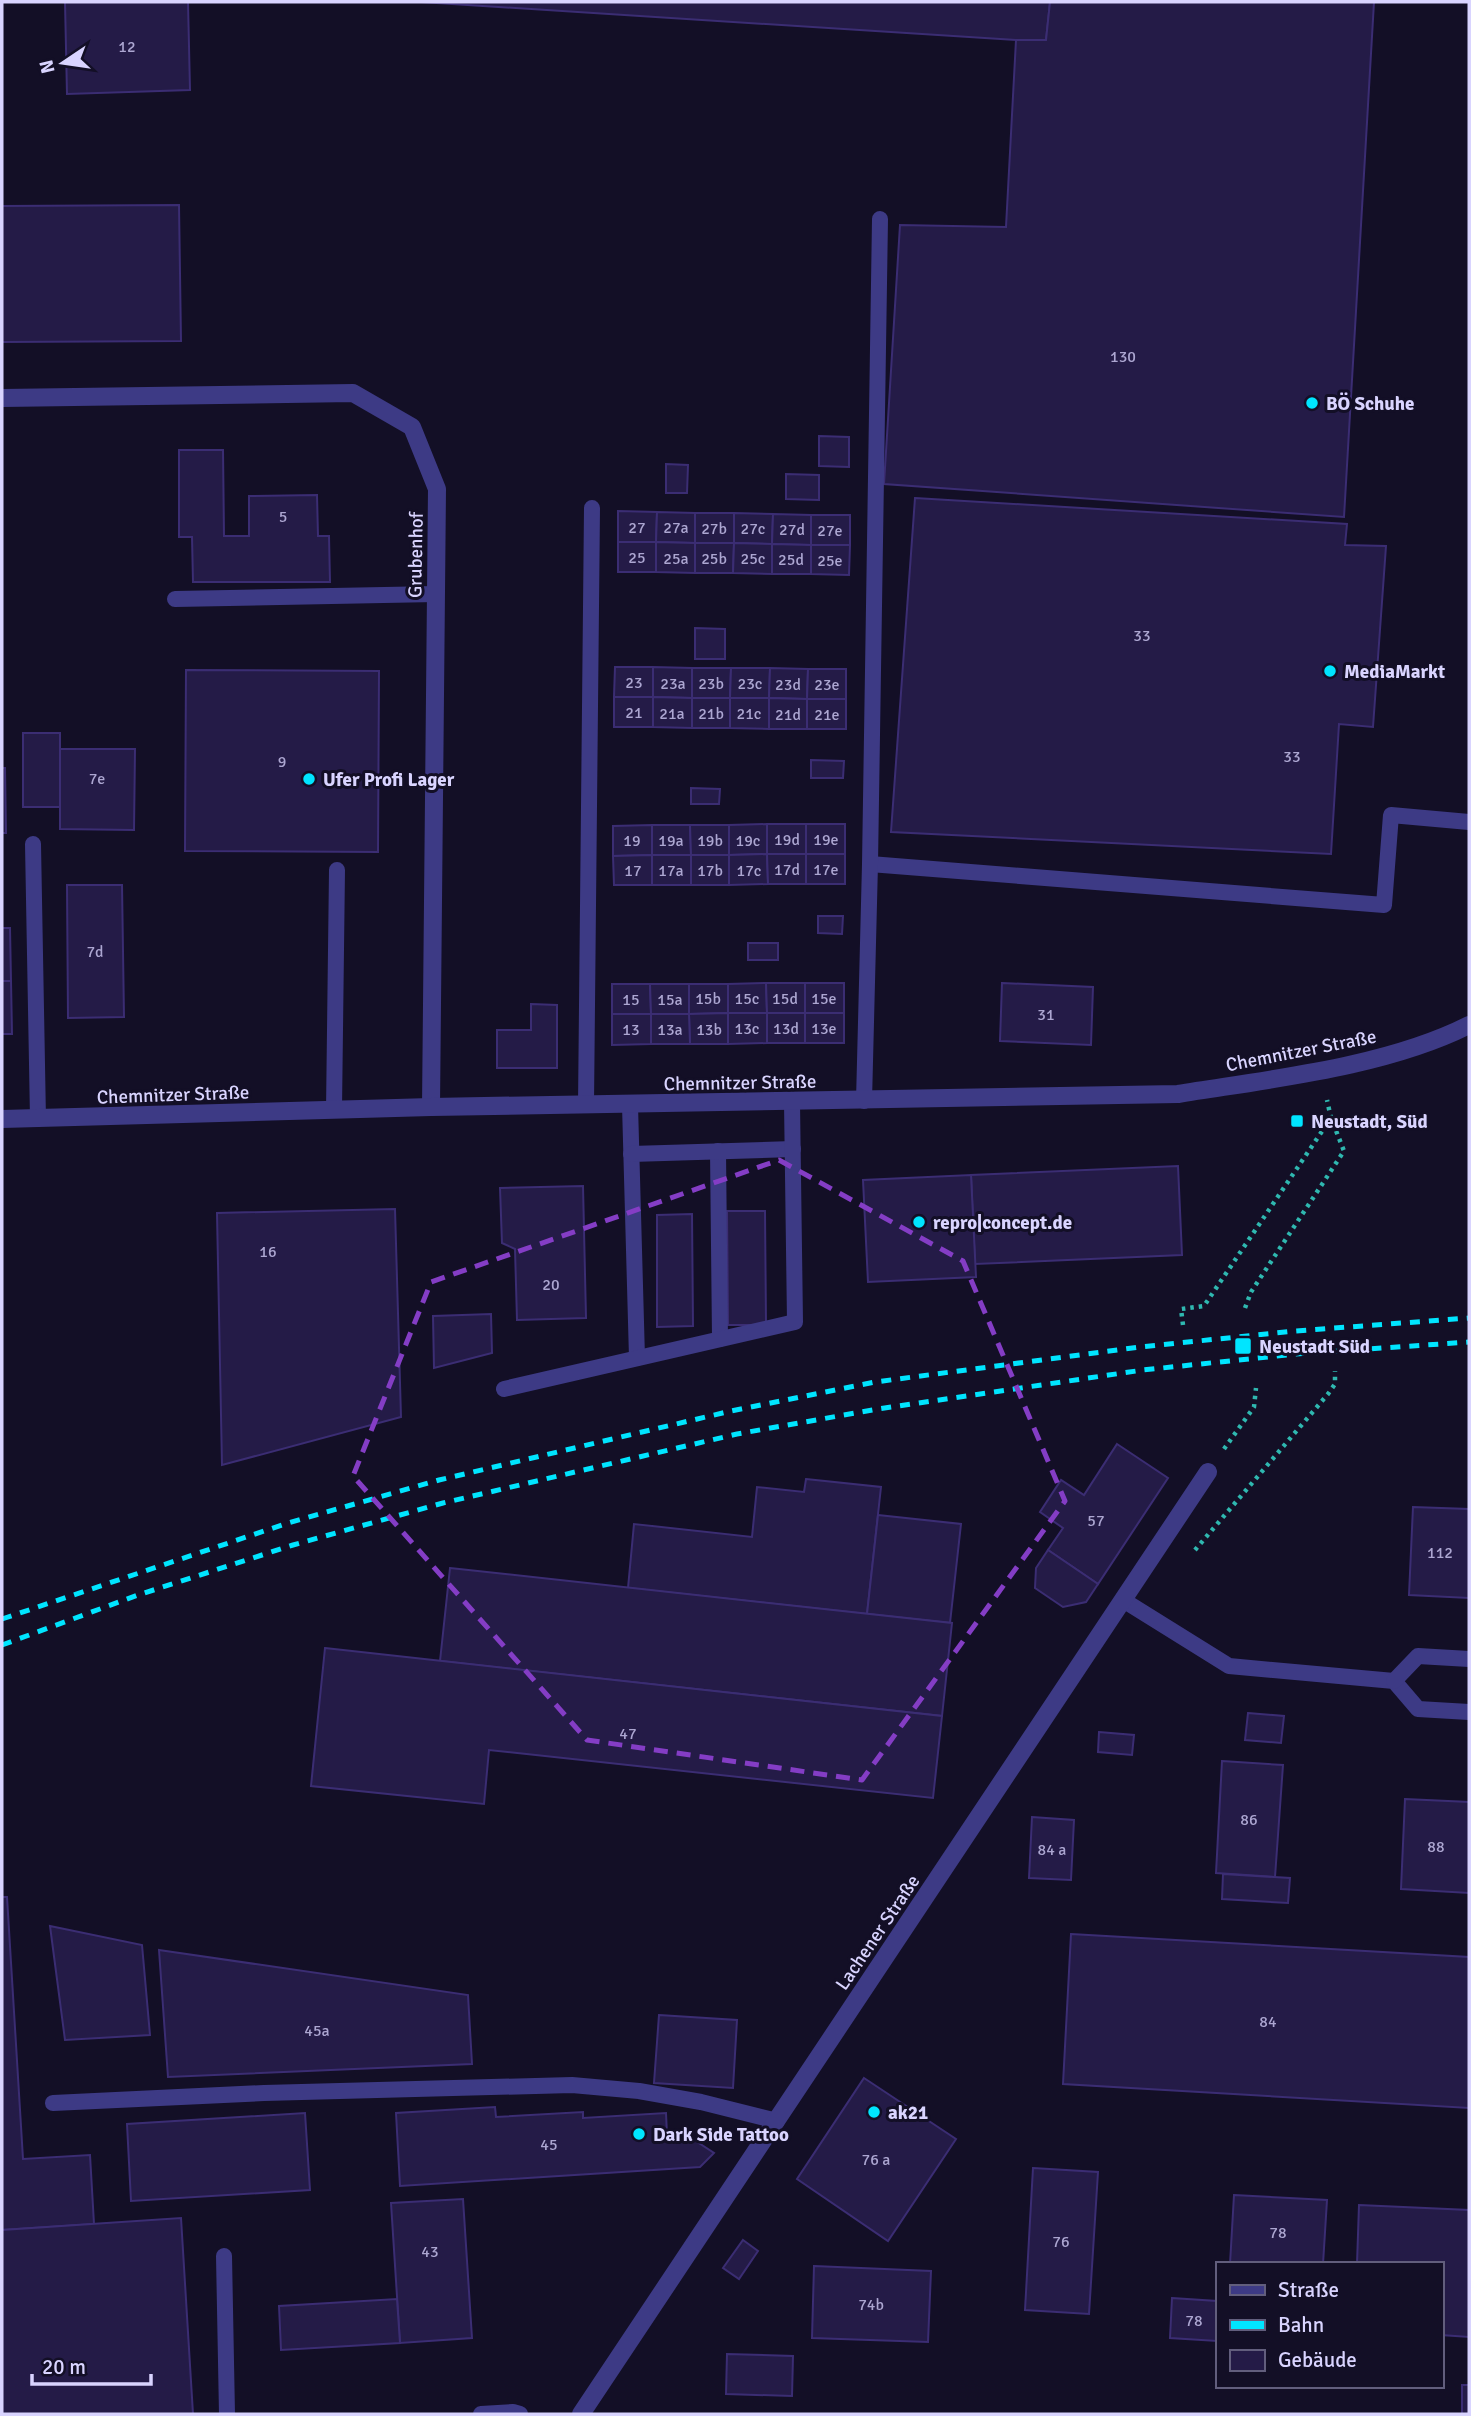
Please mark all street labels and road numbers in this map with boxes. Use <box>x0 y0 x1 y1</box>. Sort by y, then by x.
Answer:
street label: Grubenhof <box>403 510 429 598</box>
street label: Chemnitzer Straße <box>1224 1025 1378 1077</box>
street label: Chemnitzer Straße <box>663 1070 817 1096</box>
street label: Chemnitzer Straße <box>96 1080 250 1110</box>
street label: Lachener Straße <box>830 1870 925 1995</box>

